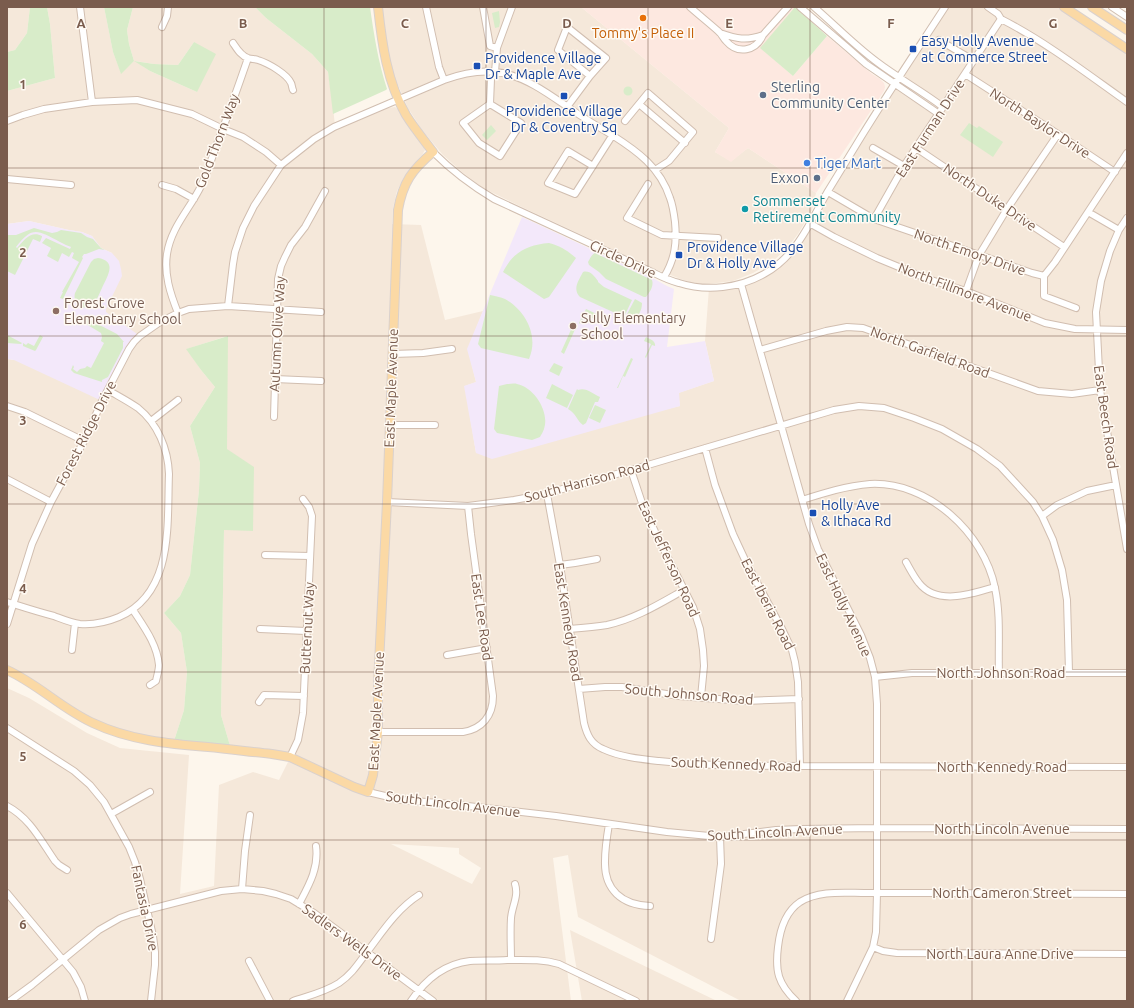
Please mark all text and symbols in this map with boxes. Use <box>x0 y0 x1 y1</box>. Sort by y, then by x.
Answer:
marker: Tommy's Place II <box>638 13 648 23</box>
text: A <box>76 16 86 30</box>
text: B <box>239 16 248 30</box>
text: C <box>401 16 410 30</box>
text: D <box>562 16 572 30</box>
text: E <box>725 16 733 30</box>
text: F <box>887 16 895 30</box>
text: G <box>1049 16 1058 30</box>
place label: Tommy's Place II <box>592 25 694 41</box>
place label: Easy Holly Avenue at Commerce Street <box>921 33 1048 65</box>
marker: Easy Holly Avenue at Commerce Street <box>908 44 918 54</box>
place label: Providence Village Dr & Maple Ave <box>485 50 601 82</box>
marker: Providence Village Dr & Maple Ave <box>472 61 482 71</box>
street label: East Furman Drive <box>892 76 968 180</box>
text: 1 <box>19 77 27 91</box>
place label: Sterling Community Center <box>771 79 890 111</box>
street label: North Baylor Drive <box>987 85 1093 161</box>
marker: Sterling Community Center <box>758 90 768 100</box>
street label: Gold Thorn Way <box>192 91 242 190</box>
marker: Providence Village Dr & Coventry Sq <box>559 91 569 101</box>
place label: Providence Village Dr & Coventry Sq <box>506 103 622 135</box>
place label: Tiger Mart <box>815 155 881 171</box>
marker: Tiger Mart <box>802 158 812 168</box>
street label: North Duke Drive <box>940 160 1040 234</box>
place label: Exxon <box>771 170 809 186</box>
marker: Exxon <box>812 173 822 183</box>
place label: Sommerset Retirement Community <box>753 193 901 225</box>
marker: Sommerset Retirement Community <box>740 204 750 214</box>
street label: North Emory Drive <box>912 225 1028 279</box>
street label: Circle Drive <box>587 237 659 281</box>
place label: Providence Village Dr & Holly Ave <box>687 239 803 271</box>
text: 2 <box>19 245 27 259</box>
marker: Providence Village Dr & Holly Ave <box>674 250 684 260</box>
street label: North Fillmore Avenue <box>896 259 1034 325</box>
street label: Autumn Olive Way <box>266 275 288 392</box>
place label: Forest Grove Elementary School <box>64 295 182 327</box>
marker: Forest Grove Elementary School <box>51 306 61 316</box>
place label: Sully Elementary School <box>581 310 686 342</box>
marker: Sully Elementary School <box>568 321 578 331</box>
street label: North Garfield Road <box>868 323 992 381</box>
street label: East Maple Avenue <box>381 328 401 448</box>
street label: East Beech Road <box>1091 364 1121 470</box>
street label: Forest Ridge Drive <box>53 378 119 488</box>
text: 3 <box>19 413 27 427</box>
street label: South Harrison Road <box>523 457 651 505</box>
place label: Holly Ave & Ithaca Rd <box>821 497 891 529</box>
street label: East Jefferson Road <box>635 499 703 619</box>
marker: Holly Ave & Ithaca Rd <box>808 508 818 518</box>
street label: East Holly Avenue <box>813 551 875 659</box>
street label: East Iberia Road <box>738 556 798 652</box>
street label: East Kennedy Road <box>551 561 585 683</box>
street label: East Lee Road <box>468 572 496 662</box>
text: 4 <box>19 581 27 595</box>
street label: Butternut Way <box>297 581 317 674</box>
street label: East Maple Avenue <box>365 651 387 771</box>
street label: North Johnson Road <box>937 665 1066 681</box>
street label: South Johnson Road <box>624 680 754 708</box>
text: 5 <box>19 749 27 763</box>
street label: South Kennedy Road <box>671 754 801 774</box>
street label: North Kennedy Road <box>937 759 1067 775</box>
street label: South Lincoln Avenue <box>385 788 521 820</box>
street label: South Lincoln Avenue <box>707 820 843 844</box>
street label: North Lincoln Avenue <box>934 821 1070 837</box>
street label: Fantasia Drive <box>128 863 162 953</box>
street label: North Cameron Street <box>932 885 1072 901</box>
street label: Sadlers Wells Drive <box>299 901 405 983</box>
text: 6 <box>19 917 27 931</box>
street label: North Laura Anne Drive <box>926 946 1074 962</box>

